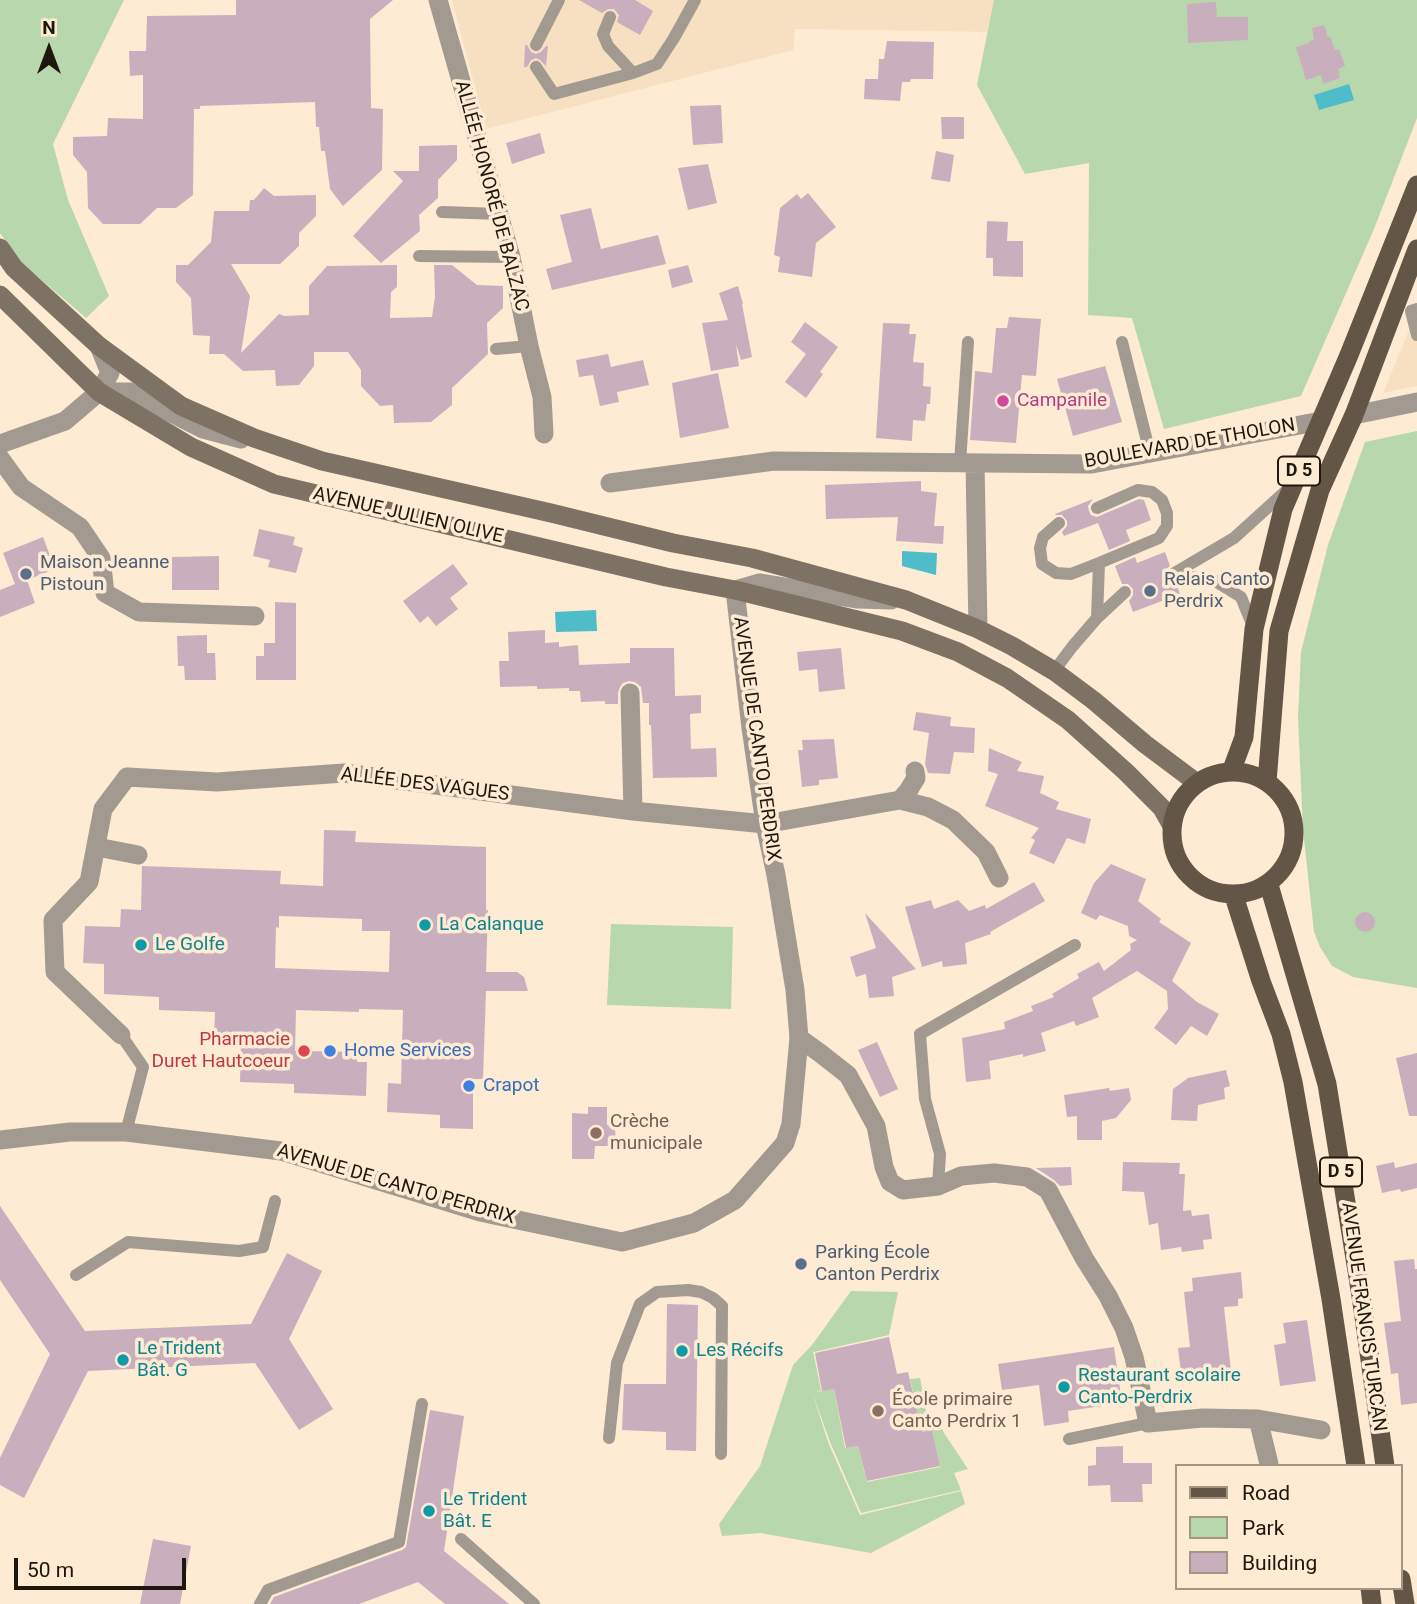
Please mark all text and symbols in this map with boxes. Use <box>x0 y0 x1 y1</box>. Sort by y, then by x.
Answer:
north arrow <box>14 14 84 84</box>
text: N <box>42 16 56 39</box>
street label: ALLÉE HONORÉ DE BALZAC <box>449 78 533 314</box>
place label: Campanile <box>1017 390 1107 412</box>
marker: Campanile <box>995 393 1011 409</box>
street label: BOULEVARD DE THOLON <box>1083 414 1297 474</box>
road number: D 5 <box>1278 457 1320 486</box>
street label: AVENUE JULIEN OLIVE <box>311 483 505 549</box>
place label: Maison Jeanne Pistoun <box>40 552 169 596</box>
marker: Maison Jeanne Pistoun <box>18 566 34 582</box>
place label: Relais Canto Perdrix <box>1164 569 1270 613</box>
marker: Relais Canto Perdrix <box>1142 583 1158 599</box>
street label: AVENUE DE CANTO PERDRIX <box>728 615 784 863</box>
street label: ALLÉE DES VAGUES <box>340 763 510 807</box>
place label: La Calanque <box>439 914 544 936</box>
marker: La Calanque <box>417 917 433 933</box>
place label: Le Golfe <box>155 934 225 956</box>
marker: Le Golfe <box>133 937 149 953</box>
place label: Pharmacie Duret Hautcoeur <box>151 1029 290 1073</box>
place label: Home Services <box>344 1040 471 1062</box>
marker: Pharmacie Duret Hautcoeur <box>296 1043 312 1059</box>
marker: Home Services <box>322 1043 338 1059</box>
place label: Crapot <box>483 1075 539 1097</box>
marker: Crapot <box>461 1078 477 1094</box>
place label: Crèche municipale <box>610 1111 703 1155</box>
marker: Crèche municipale <box>588 1125 604 1141</box>
street label: AVENUE DE CANTO PERDRIX <box>274 1140 518 1230</box>
road number: D 5 <box>1320 1157 1362 1186</box>
street label: AVENUE FRANCIS TURCAN <box>1336 1201 1390 1433</box>
place label: Parking École Canton Perdrix <box>815 1242 940 1286</box>
marker: Parking École Canton Perdrix <box>793 1256 809 1272</box>
place label: Le Trident Bât. G <box>137 1338 221 1382</box>
place label: Les Récifs <box>696 1340 784 1362</box>
marker: Les Récifs <box>674 1343 690 1359</box>
marker: Le Trident Bât. G <box>115 1352 131 1368</box>
place label: Restaurant scolaire Canto-Perdrix <box>1078 1365 1241 1409</box>
marker: Restaurant scolaire Canto-Perdrix <box>1056 1379 1072 1395</box>
place label: École primaire Canto Perdrix 1 <box>892 1389 1022 1433</box>
marker: École primaire Canto Perdrix 1 <box>870 1403 886 1419</box>
legend <box>1176 1464 1403 1590</box>
text: Road <box>1242 1481 1290 1505</box>
place label: Le Trident Bât. E <box>443 1489 527 1533</box>
marker: Le Trident Bât. E <box>421 1503 437 1519</box>
text: Park <box>1242 1516 1284 1540</box>
scale bar <box>18 1544 189 1588</box>
text: Building <box>1242 1551 1317 1575</box>
text: 50 m <box>27 1558 74 1582</box>

